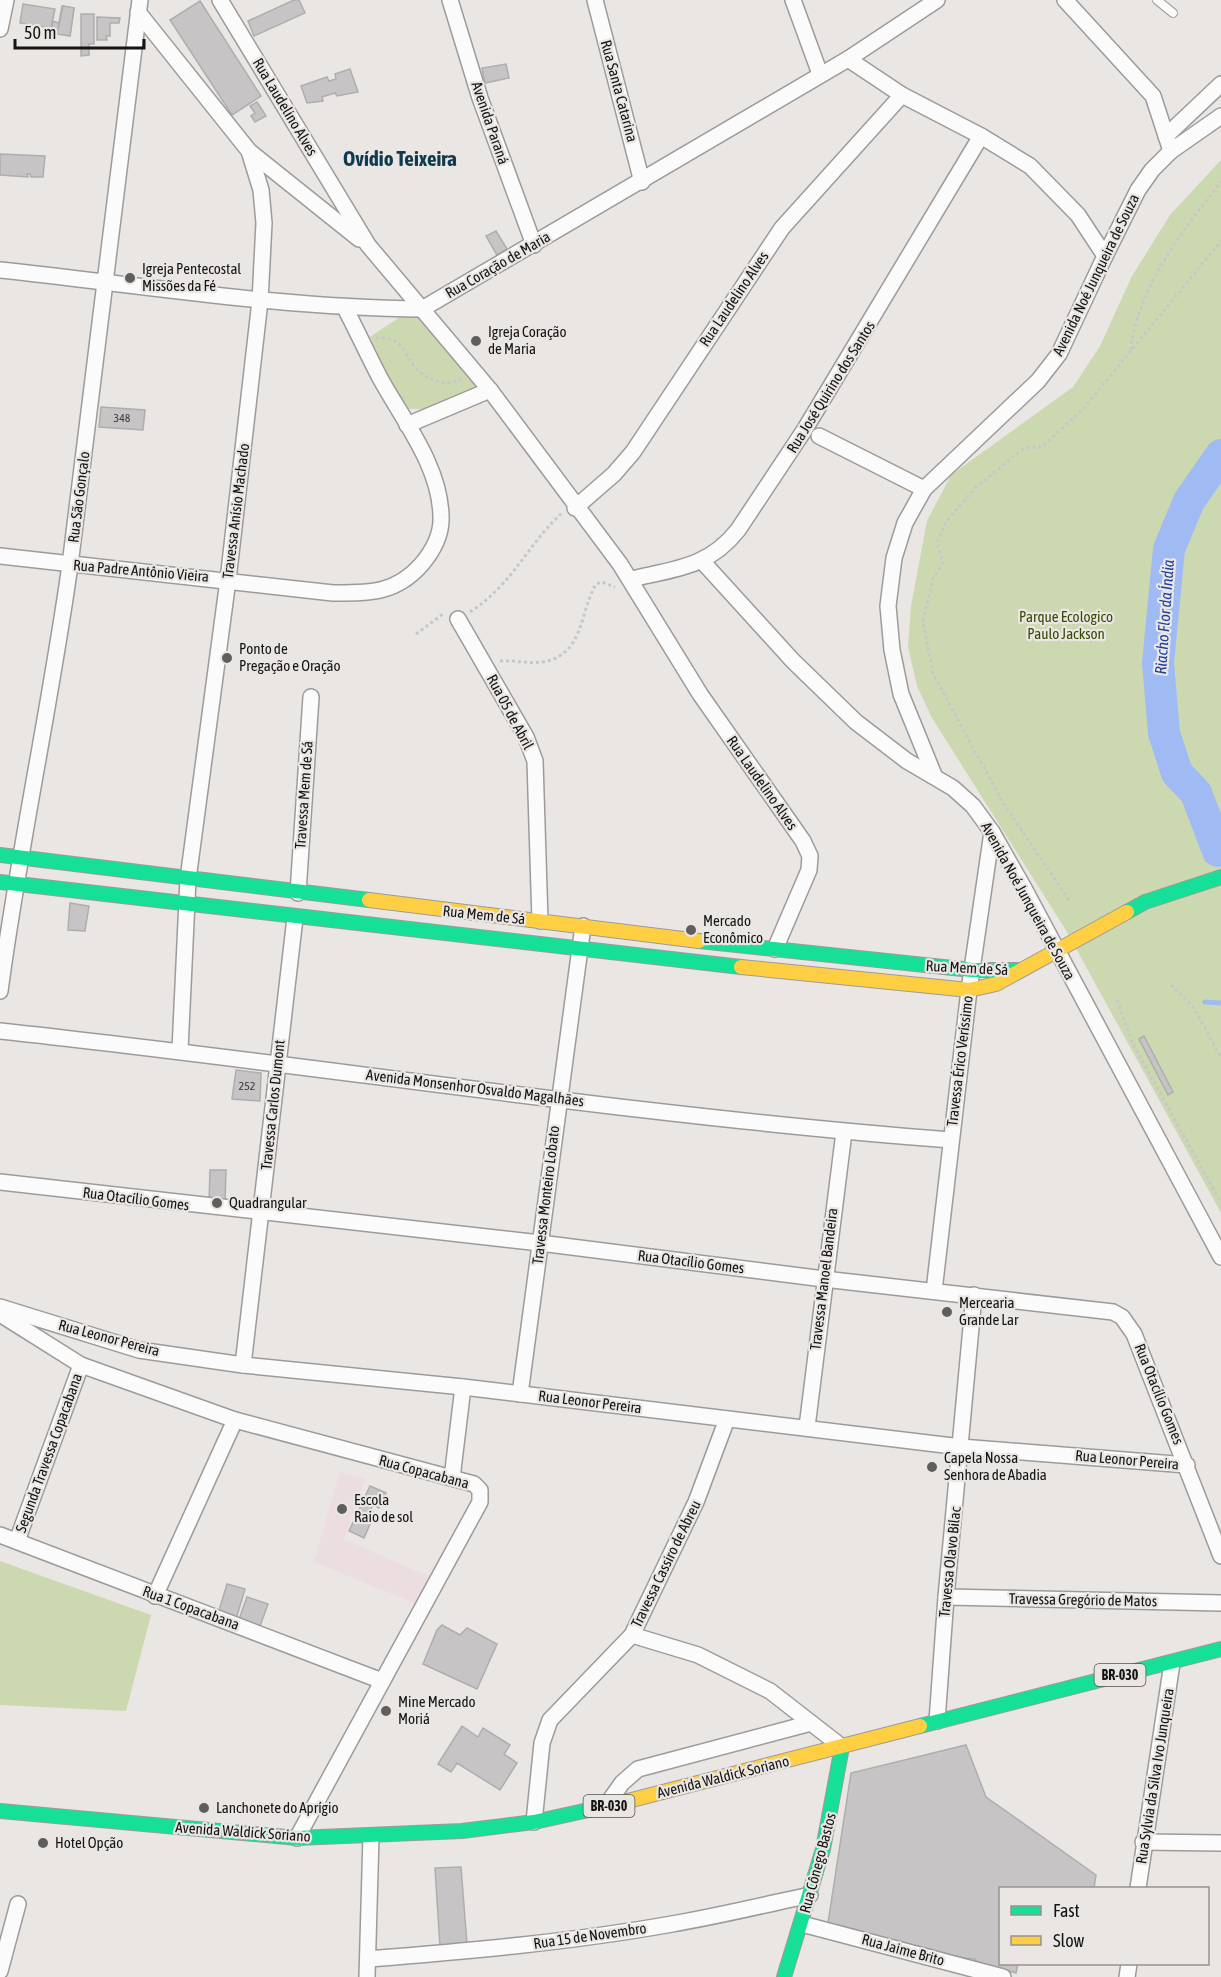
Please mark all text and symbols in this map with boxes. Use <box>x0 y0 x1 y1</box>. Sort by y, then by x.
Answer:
scale bar <box>15 12 144 50</box>
text: 50 m <box>24 22 56 43</box>
street label: Rua Santa Catarina <box>598 38 641 144</box>
street label: Rua Laudelino Alves <box>250 55 321 159</box>
street label: Avenida Paraná <box>468 79 513 166</box>
district label: Ovídio Teixeira <box>343 146 457 170</box>
street label: Avenida Noé Junqueira de Souza <box>1049 191 1142 358</box>
street label: Rua Coração de Maria <box>442 228 553 301</box>
street label: Rua Laudelino Alves <box>696 248 772 349</box>
place label: Igreja Pentecostal Missões da Fé <box>142 260 241 294</box>
marker: Igreja Pentecostal Missões da Fé <box>123 271 137 285</box>
street label: Rua José Quirino dos Santos <box>783 318 878 456</box>
place label: Igreja Coração de Maria <box>488 323 566 357</box>
marker: Igreja Coração de Maria <box>469 334 483 348</box>
house number: 348 <box>114 411 131 425</box>
street label: Travessa Anísio Machado <box>219 442 252 580</box>
street label: Rua São Gonçalo <box>64 450 93 544</box>
street label: Rua Padre Antônio Vieira <box>73 556 210 585</box>
water label: Riacho Flor da Índia <box>1151 558 1177 675</box>
park label: Parque Ecologico Paulo Jackson <box>1019 608 1113 642</box>
place label: Ponto de Pregação e Oração <box>239 640 341 674</box>
marker: Ponto de Pregação e Oração <box>220 651 234 665</box>
street label: Rua 05 de Abril <box>484 671 537 752</box>
street label: Rua Laudelino Alves <box>724 732 801 833</box>
street label: Travessa Mem de Sá <box>291 740 316 850</box>
street label: Avenida Noé Junqueira de Souza <box>978 819 1079 983</box>
street label: Rua Mem de Sá <box>442 902 526 927</box>
place label: Mercado Econômico <box>703 912 763 946</box>
marker: Mercado Econômico <box>684 923 698 937</box>
street label: Rua Mem de Sá <box>925 957 1009 978</box>
street label: Travessa Érico Veríssimo <box>943 995 976 1127</box>
street label: Travessa Carlos Dumont <box>257 1039 288 1171</box>
street label: Avenida Monsenhor Osvaldo Magalhães <box>365 1066 585 1109</box>
house number: 252 <box>239 1079 255 1093</box>
street label: Travessa Monteiro Lobato <box>529 1125 562 1265</box>
street label: Rua Otacílio Gomes <box>82 1184 190 1213</box>
place label: Quadrangular <box>229 1194 307 1211</box>
marker: Quadrangular <box>210 1196 224 1210</box>
street label: Travessa Manoel Bandeira <box>806 1207 841 1351</box>
street label: Rua Otacílio Gomes <box>637 1247 745 1276</box>
place label: Mercearia Grande Lar <box>959 1294 1019 1328</box>
marker: Mercearia Grande Lar <box>940 1305 954 1319</box>
street label: Rua Leonor Pereira <box>57 1316 162 1359</box>
street label: Rua Otacílio Gomes <box>1131 1341 1187 1447</box>
street label: Segunda Travessa Copacabana <box>12 1371 85 1535</box>
street label: Rua Leonor Pereira <box>537 1387 643 1416</box>
street label: Rua Leonor Pereira <box>1075 1447 1180 1473</box>
place label: Capela Nossa Senhora de Abadia <box>944 1449 1047 1483</box>
street label: Rua Copacabana <box>377 1451 471 1492</box>
marker: Capela Nossa Senhora de Abadia <box>925 1460 939 1474</box>
place label: Escola Raio de sol <box>354 1491 413 1525</box>
street label: Travessa Cassiro de Abreu <box>627 1497 704 1630</box>
marker: Escola Raio de sol <box>335 1502 349 1516</box>
street label: Travessa Olavo Bilac <box>935 1505 964 1618</box>
street label: Rua 1 Copacabana <box>141 1582 242 1633</box>
street label: Travessa Gregório de Matos <box>1009 1590 1157 1609</box>
road number: BR-030 <box>1094 1664 1146 1686</box>
street label: Rua Sylvia da Silva Ivo Junqueira <box>1132 1687 1177 1865</box>
place label: Mine Mercado Moriá <box>398 1693 476 1727</box>
marker: Mine Mercado Moriá <box>379 1704 393 1718</box>
street label: Avenida Waldick Soriano <box>655 1752 791 1801</box>
road number: BR-030 <box>584 1795 634 1817</box>
place label: Lanchonete do Aprígio <box>216 1799 339 1816</box>
marker: Lanchonete do Aprígio <box>197 1801 211 1815</box>
street label: Rua Cônego Bastos <box>796 1811 839 1915</box>
street label: Avenida Waldick Soriano <box>175 1818 311 1845</box>
place label: Hotel Opção <box>55 1834 123 1851</box>
marker: Hotel Opção <box>36 1836 50 1850</box>
legend <box>999 1887 1209 1965</box>
text: Fast <box>1053 1900 1080 1921</box>
street label: Rua 15 de Novembro <box>532 1919 648 1952</box>
street label: Rua Jaime Brito <box>860 1930 946 1969</box>
text: Slow <box>1053 1930 1084 1951</box>

